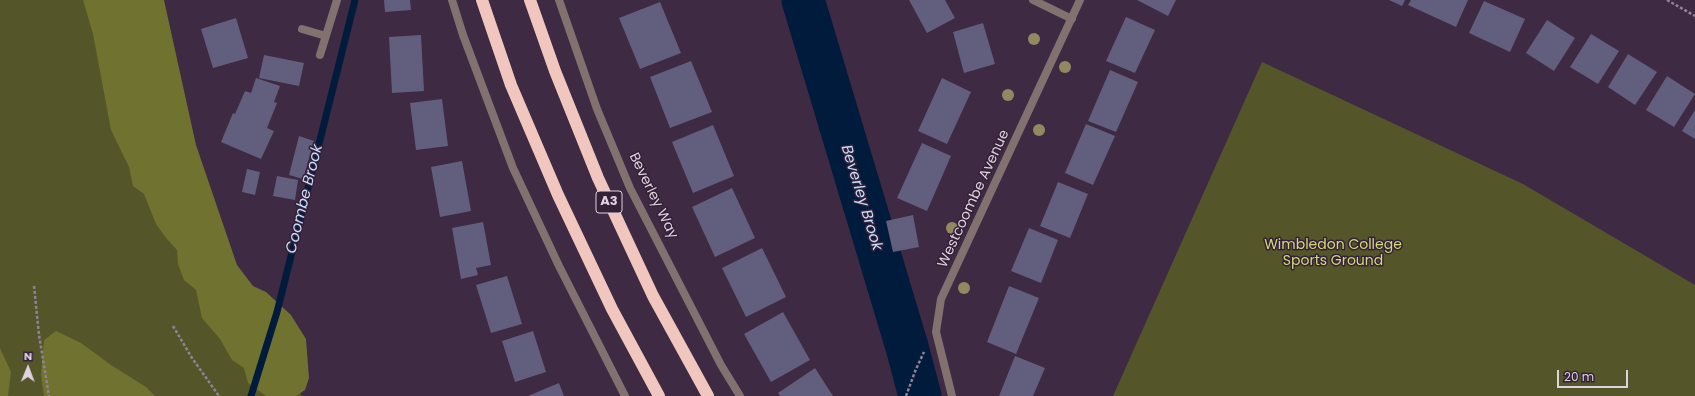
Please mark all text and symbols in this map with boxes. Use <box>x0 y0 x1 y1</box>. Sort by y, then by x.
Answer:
street label: Westcoombe Avenue <box>935 127 1013 271</box>
water label: Coombe Brook <box>283 143 327 255</box>
water label: Beverley Brook <box>836 143 886 253</box>
street label: Beverley Way <box>625 150 681 242</box>
road number: A3 <box>596 191 622 213</box>
park label: Wimbledon College Sports Ground <box>1264 237 1402 270</box>
north arrow <box>8 348 48 388</box>
text: N <box>24 348 32 364</box>
scale bar <box>1559 362 1630 388</box>
text: 20 m <box>1564 368 1594 385</box>

